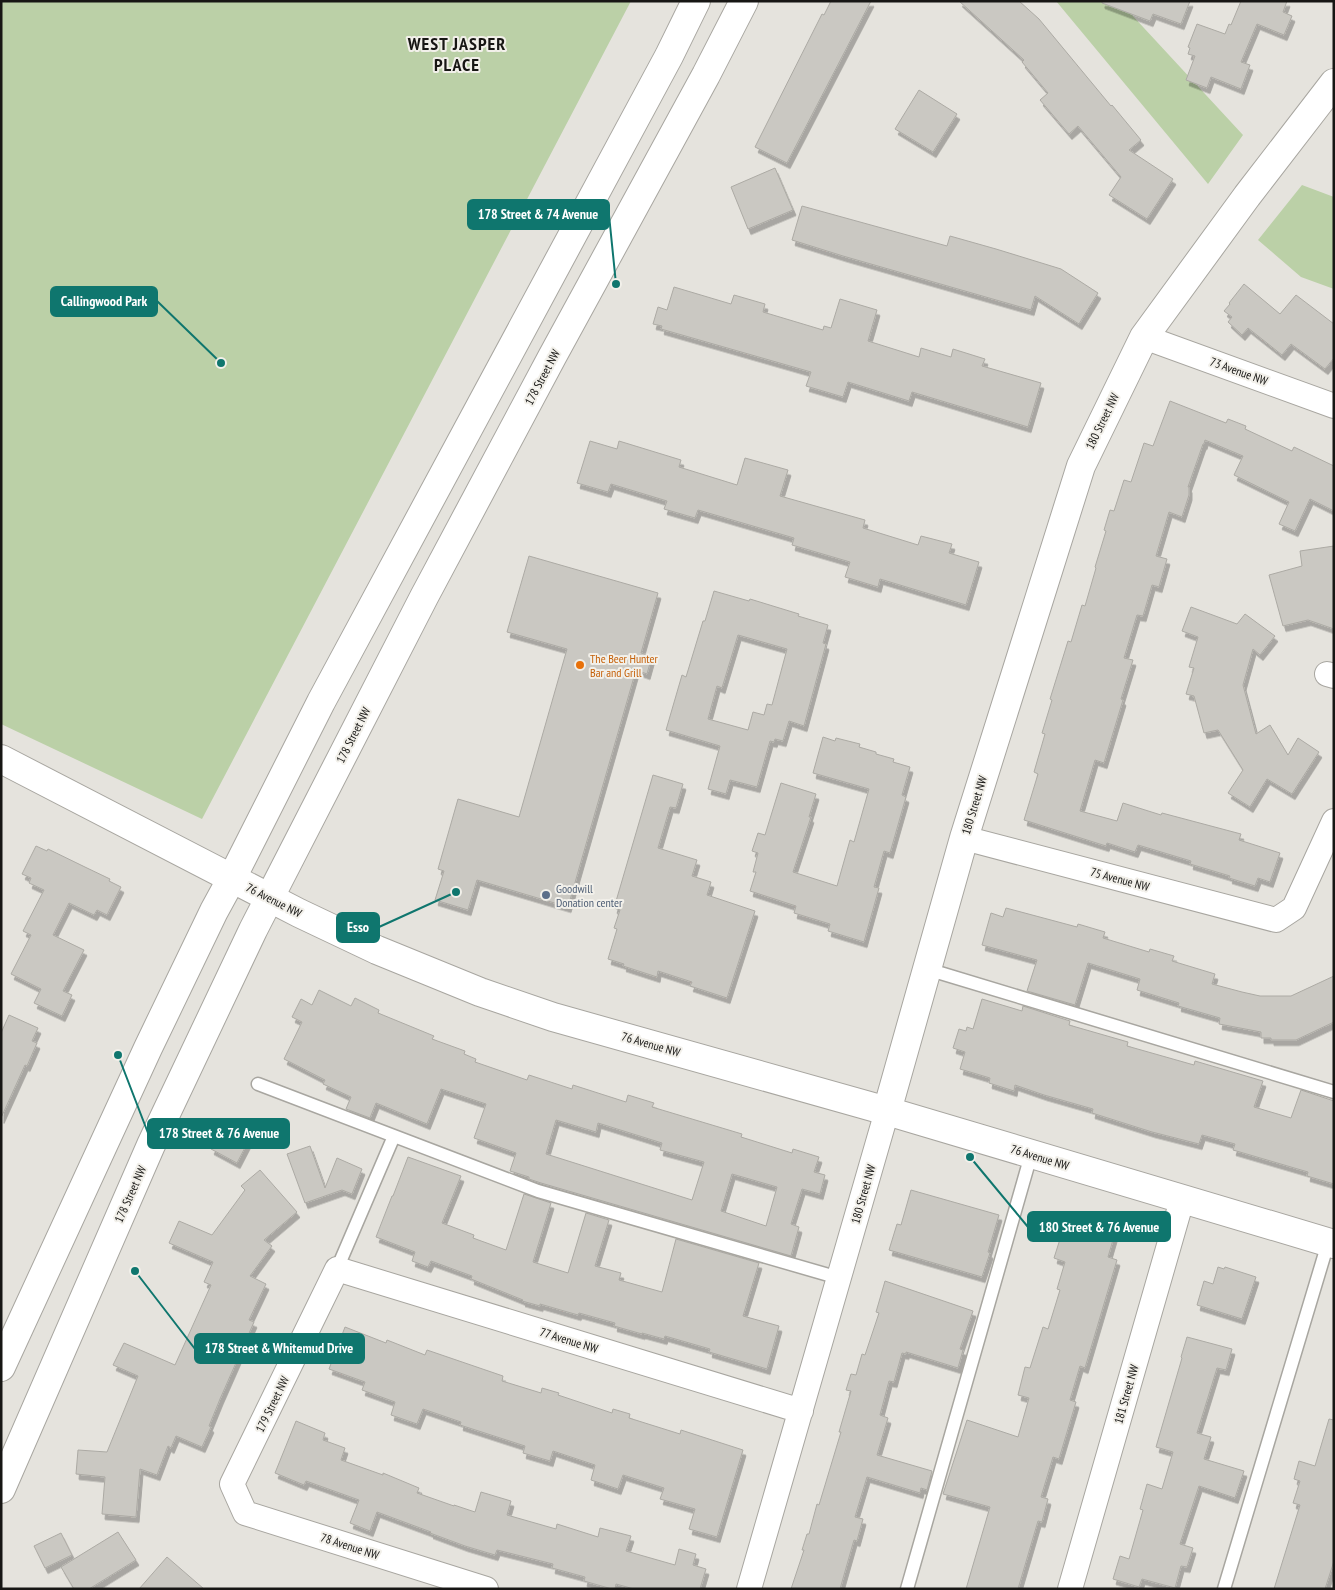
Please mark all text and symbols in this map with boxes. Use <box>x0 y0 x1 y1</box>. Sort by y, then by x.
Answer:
district label: WEST JASPER PLACE <box>407 32 506 76</box>
callout: 178 Street & 74 Avenue <box>468 200 609 229</box>
text: 178 Street & 74 Avenue <box>478 205 598 223</box>
callout: Callingwood Park <box>51 287 157 316</box>
text: Callingwood Park <box>61 292 147 310</box>
street label: 178 Street NW <box>521 347 563 407</box>
street label: 73 Avenue NW <box>1208 354 1270 388</box>
street label: 180 Street NW <box>1082 390 1122 452</box>
place label: The Beer Hunter Bar and Grill <box>590 651 659 680</box>
marker: The Beer Hunter Bar and Grill <box>574 659 586 671</box>
street label: 178 Street NW <box>333 705 373 765</box>
street label: 180 Street NW <box>958 774 990 836</box>
street label: 75 Avenue NW <box>1089 864 1151 894</box>
street label: 76 Avenue NW <box>244 880 304 920</box>
place label: Goodwill Donation center <box>556 881 623 910</box>
marker: Goodwill Donation center <box>540 889 552 901</box>
callout: Esso <box>337 913 379 942</box>
text: Esso <box>347 918 369 936</box>
street label: 76 Avenue NW <box>620 1028 682 1060</box>
callout: 178 Street & 76 Avenue <box>148 1119 289 1148</box>
text: 178 Street & 76 Avenue <box>159 1124 279 1142</box>
street label: 76 Avenue NW <box>1009 1141 1071 1173</box>
street label: 178 Street NW <box>111 1163 149 1225</box>
street label: 180 Street NW <box>847 1163 879 1225</box>
callout: 180 Street & 76 Avenue <box>1028 1212 1170 1241</box>
text: 180 Street & 76 Avenue <box>1039 1218 1159 1236</box>
street label: 77 Avenue NW <box>538 1324 600 1356</box>
callout: 178 Street & Whitemud Drive <box>195 1334 364 1363</box>
text: 178 Street & Whitemud Drive <box>205 1339 353 1357</box>
street label: 181 Street NW <box>1110 1363 1142 1425</box>
street label: 179 Street NW <box>252 1373 292 1435</box>
street label: 78 Avenue NW <box>319 1530 381 1562</box>

